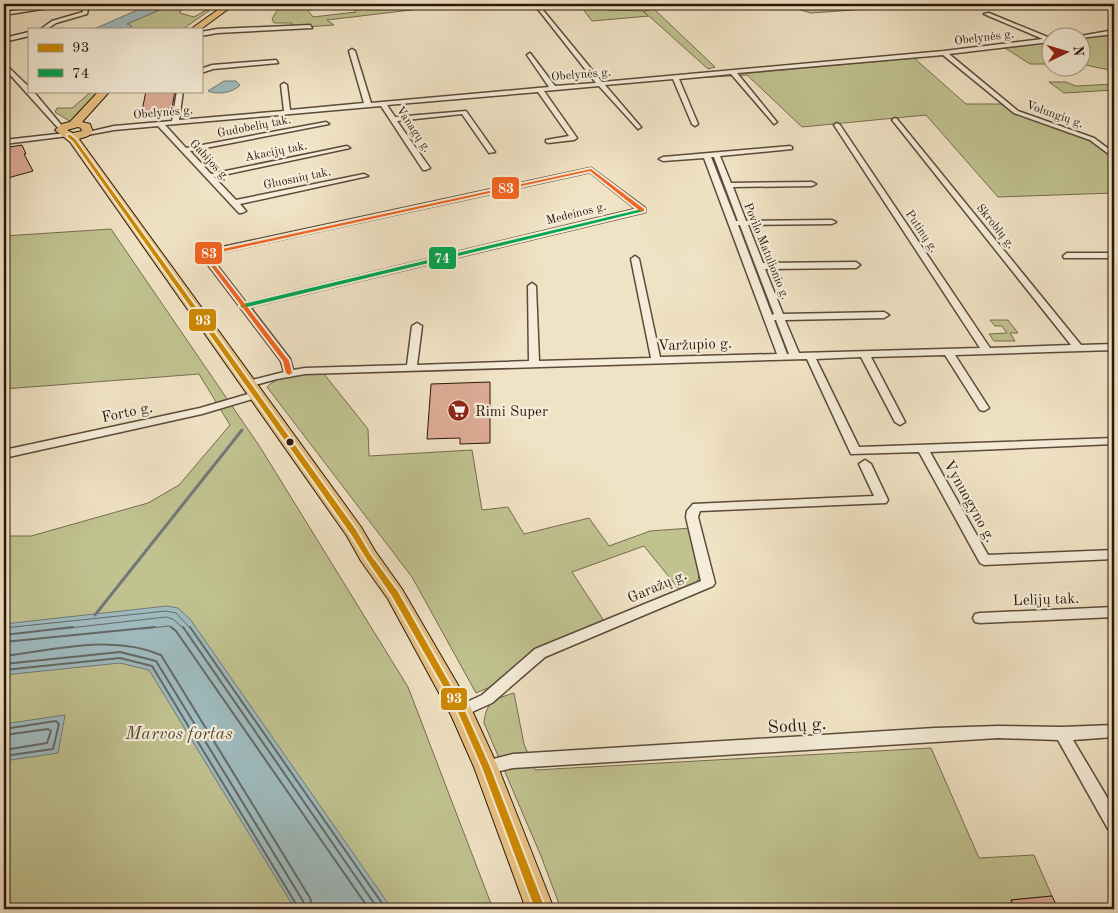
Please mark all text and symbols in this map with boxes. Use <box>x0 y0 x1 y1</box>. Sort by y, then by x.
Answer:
legend <box>28 28 202 92</box>
street label: Obelynės g. <box>954 28 1015 48</box>
north arrow <box>1040 28 1090 78</box>
text: 93 <box>72 41 89 56</box>
text: N <box>1071 45 1085 57</box>
street label: Obelynės g. <box>551 66 612 84</box>
text: 74 <box>72 67 89 82</box>
street label: Volungių g. <box>1025 100 1085 130</box>
street label: Obelynės g. <box>133 104 194 122</box>
street label: Vanagų g. <box>393 104 433 155</box>
street label: Gudobelių tak. <box>216 114 292 140</box>
street label: Gabijos g. <box>187 138 231 184</box>
street label: Akacijų tak. <box>244 140 308 164</box>
street label: Gluosnių tak. <box>262 166 332 192</box>
line badge: 83 <box>491 176 520 200</box>
text: 83 <box>498 182 514 196</box>
street label: Medeinos g. <box>545 201 608 227</box>
street label: Povilo Matulionio g. <box>741 201 791 301</box>
street label: Skroblų g. <box>974 202 1017 251</box>
street label: Putinų g. <box>903 208 940 255</box>
line badge: 83 <box>194 241 223 265</box>
line badge: 74 <box>428 246 457 270</box>
text: 83 <box>201 247 217 261</box>
text: 74 <box>434 252 450 266</box>
line badge: 93 <box>188 308 217 332</box>
text: 93 <box>195 314 211 328</box>
street label: Varžupio g. <box>658 337 732 354</box>
supermarket icon: Rimi Super <box>447 399 471 423</box>
street label: Forto g. <box>100 401 154 426</box>
place label: Rimi Super <box>475 405 548 420</box>
unlabelled marker <box>285 437 295 447</box>
street label: Vynuogyno g. <box>940 458 997 545</box>
street label: Garažų g. <box>626 568 689 607</box>
street label: Lelijų tak. <box>1012 592 1080 609</box>
line badge: 93 <box>440 687 468 711</box>
text: 93 <box>446 692 462 706</box>
street label: Sodų g. <box>767 715 827 737</box>
park label: Marvos fortas <box>124 725 233 743</box>

